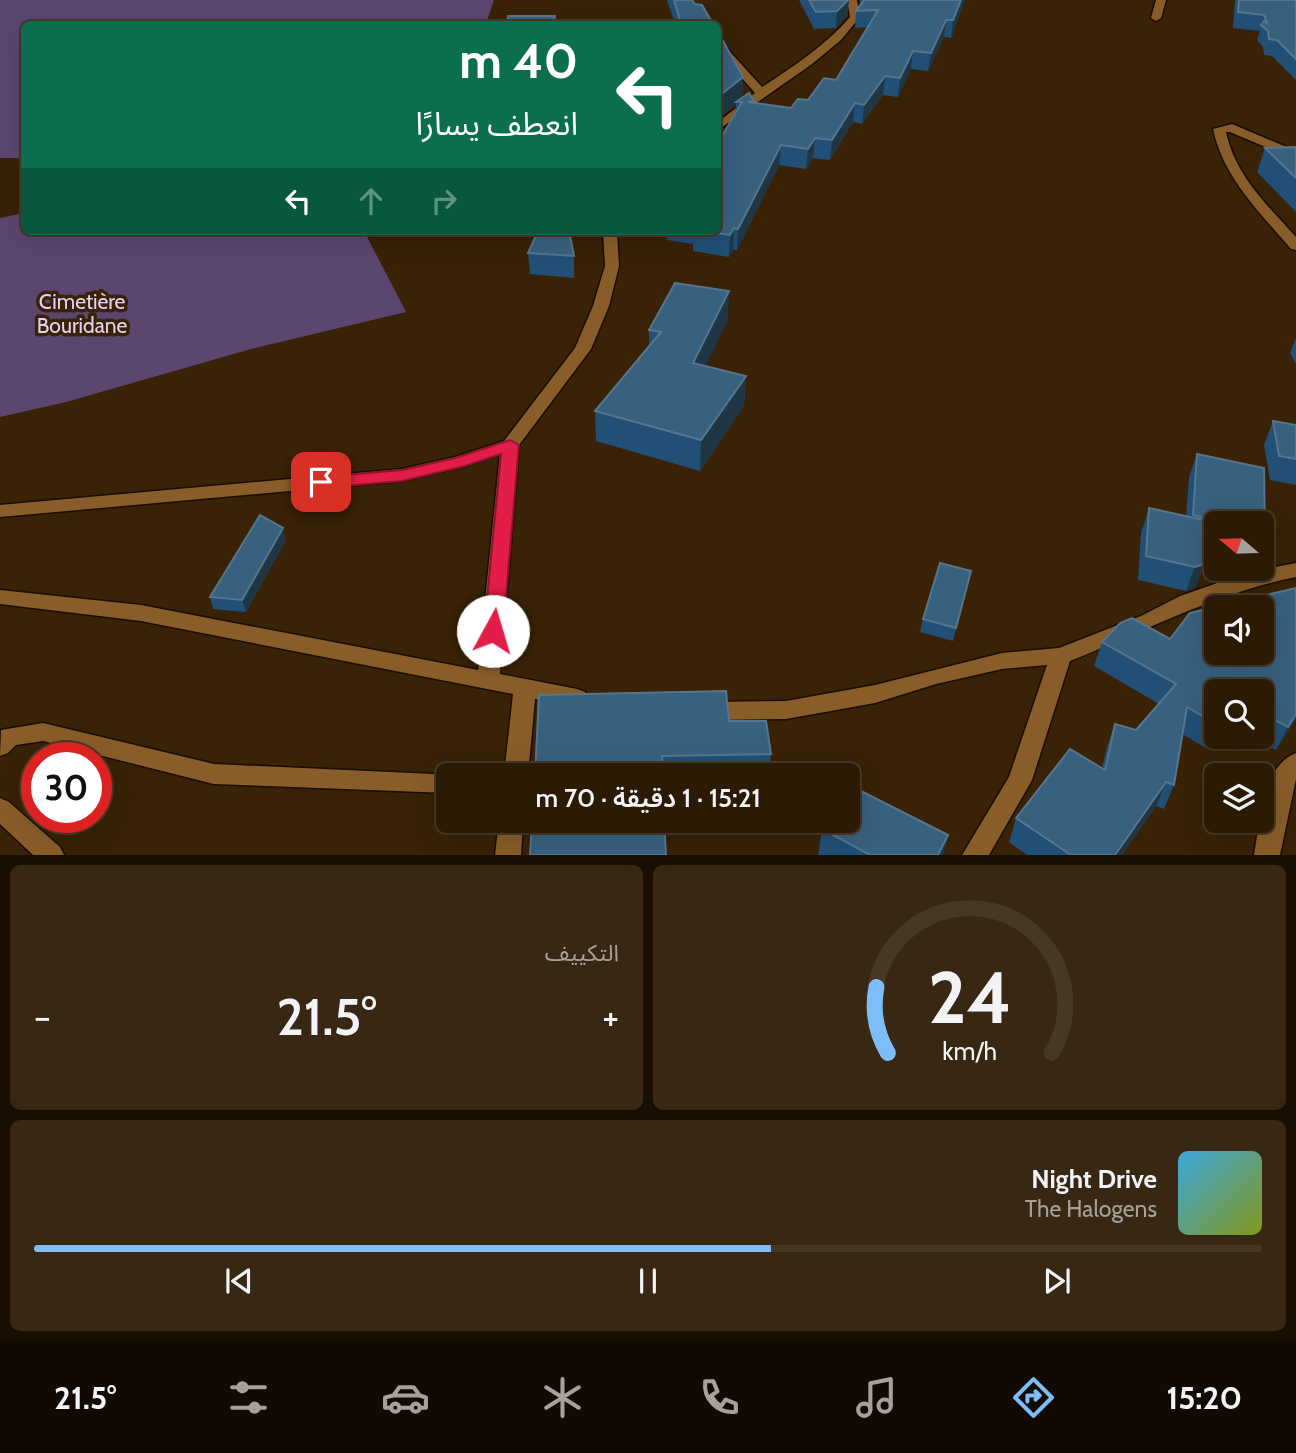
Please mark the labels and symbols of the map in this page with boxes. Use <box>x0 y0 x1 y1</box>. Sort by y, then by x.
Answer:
park label: Cimetière Bouridane <box>37 289 127 338</box>
pin <box>291 452 351 512</box>
north arrow <box>1204 511 1274 581</box>
position arrow <box>456 594 530 668</box>
speed limit sign: 30 <box>21 742 112 833</box>

